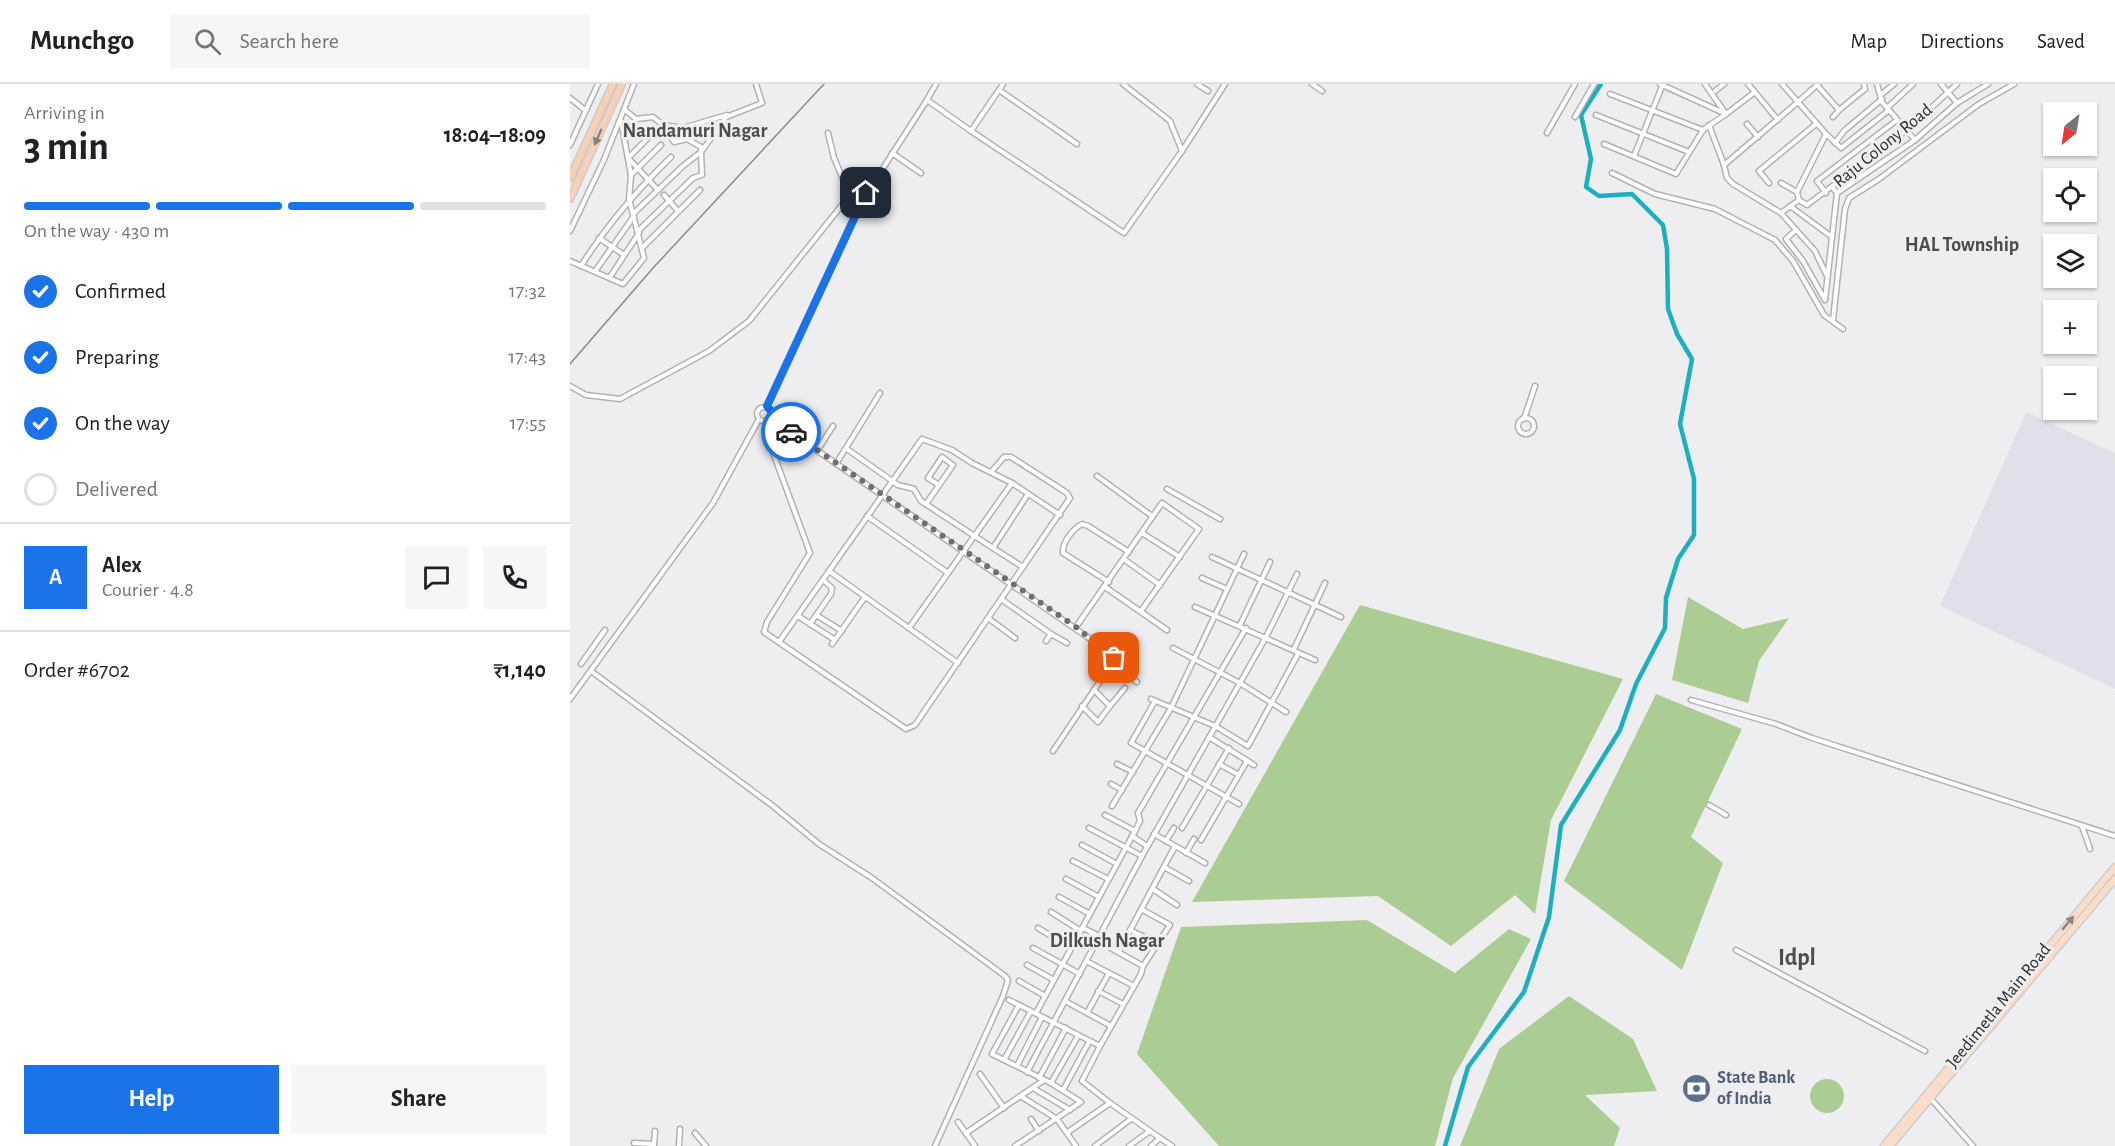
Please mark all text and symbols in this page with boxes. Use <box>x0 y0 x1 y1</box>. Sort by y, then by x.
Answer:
search box <box>170 14 590 68</box>
icon: search <box>191 25 224 58</box>
text: Munchgo <box>30 27 134 55</box>
text: Search here <box>239 30 339 52</box>
text: Map <box>1851 31 1887 52</box>
text: Directions <box>1920 31 2004 52</box>
text: Saved <box>2037 31 2085 52</box>
street label: Raju Colony Road <box>1830 101 1936 191</box>
north arrow <box>2043 102 2097 156</box>
map controls <box>2043 102 2097 420</box>
text: Arriving in <box>24 103 105 123</box>
district label: Nandamuri Nagar <box>623 121 767 141</box>
text: 18:04–18:09 <box>444 124 546 146</box>
text: 3 min <box>24 128 109 167</box>
one-way arrow <box>593 129 602 146</box>
pin <box>840 167 891 218</box>
button: locate <box>2043 168 2097 222</box>
icon: home <box>849 176 882 209</box>
text: On the way · 430 m <box>24 221 169 241</box>
button: layers <box>2043 234 2097 288</box>
district label: HAL Township <box>1905 235 2019 255</box>
icon: check <box>24 275 57 308</box>
text: Confirmed <box>75 280 166 302</box>
text: 17:32 <box>509 281 546 301</box>
button: + <box>2043 300 2097 354</box>
icon: check <box>24 341 57 374</box>
text: Preparing <box>75 346 159 368</box>
text: 17:43 <box>508 347 546 367</box>
button: − <box>2043 366 2097 420</box>
courier <box>761 402 821 462</box>
icon: check <box>24 407 57 440</box>
text: On the way <box>75 412 170 434</box>
text: 17:55 <box>509 413 546 433</box>
icon: car <box>775 416 808 449</box>
text: Delivered <box>75 478 158 500</box>
button: chat <box>405 546 468 609</box>
button: phone <box>483 546 546 609</box>
text: Alex <box>102 554 142 576</box>
text: A <box>49 566 62 588</box>
text: Courier · 4.8 <box>102 580 194 600</box>
pin <box>1088 632 1139 683</box>
icon: bag <box>1097 641 1130 674</box>
text: Order #6702 <box>24 659 130 681</box>
text: ₹1,140 <box>493 659 546 681</box>
one-way arrow <box>2061 915 2074 931</box>
district label: Dilkush Nagar <box>1050 931 1164 951</box>
street label: Jeedimetla Main Road <box>1943 940 2055 1072</box>
district label: Idpl <box>1778 946 1816 970</box>
button: Help <box>24 1065 279 1134</box>
button: Share <box>291 1065 546 1134</box>
place label: State Bank of India <box>1717 1069 1795 1108</box>
bank icon: State Bank of India <box>1680 1072 1712 1104</box>

